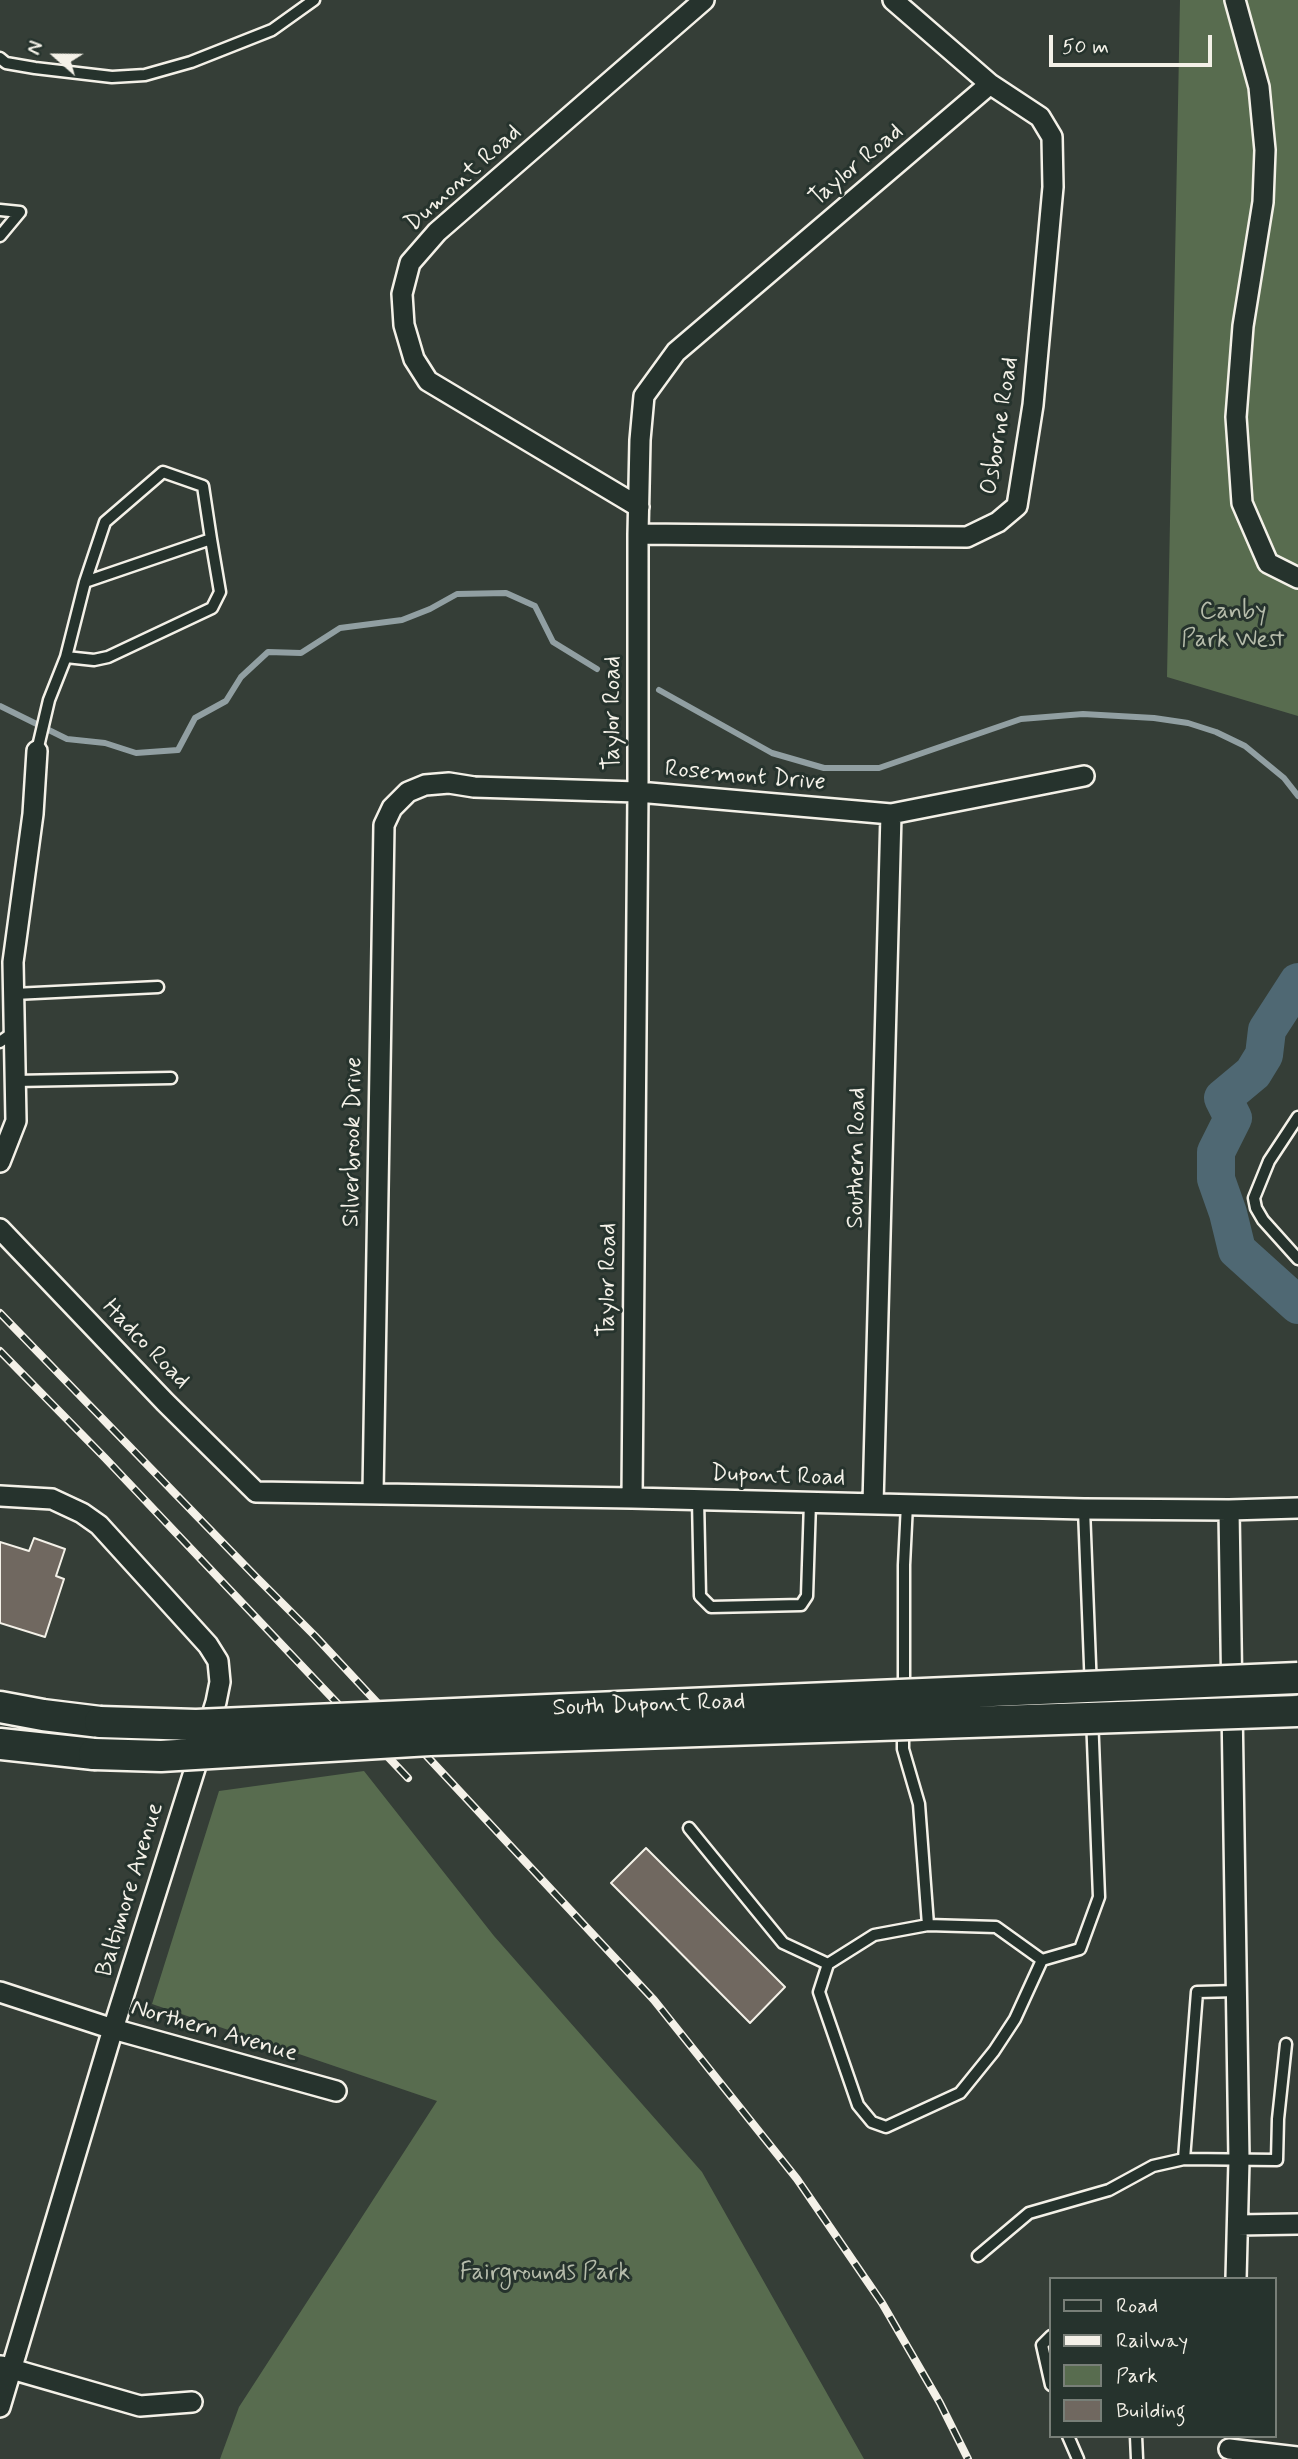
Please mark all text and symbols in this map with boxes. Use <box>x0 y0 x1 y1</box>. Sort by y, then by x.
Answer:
north arrow <box>21 21 91 91</box>
scale bar <box>1053 21 1216 65</box>
text: 50 m <box>1062 33 1109 61</box>
text: N <box>22 38 50 59</box>
street label: Taylor Road <box>804 118 910 214</box>
street label: Dumont Road <box>400 119 528 239</box>
street label: Osborne Road <box>976 355 1026 497</box>
park label: Canby Park West <box>1181 599 1285 655</box>
street label: Taylor Road <box>600 656 628 770</box>
street label: Rosemont Drive <box>663 756 827 798</box>
street label: Silverbrook Drive <box>338 1057 370 1227</box>
street label: Southern Road <box>842 1087 874 1229</box>
street label: Taylor Road <box>594 1223 624 1337</box>
street label: Hadco Road <box>95 1294 195 1396</box>
street label: Dupont Road <box>710 1460 846 1494</box>
street label: South Dupont Road <box>552 1688 746 1724</box>
street label: Baltimore Avenue <box>91 1799 171 1981</box>
street label: Northern Avenue <box>127 1994 301 2070</box>
park label: Fairgrounds Park <box>460 2260 630 2288</box>
legend <box>1050 2277 1277 2438</box>
text: Road <box>1116 2292 1158 2320</box>
text: Railway <box>1116 2327 1188 2355</box>
text: Park <box>1116 2362 1158 2390</box>
text: Building <box>1116 2397 1186 2425</box>

